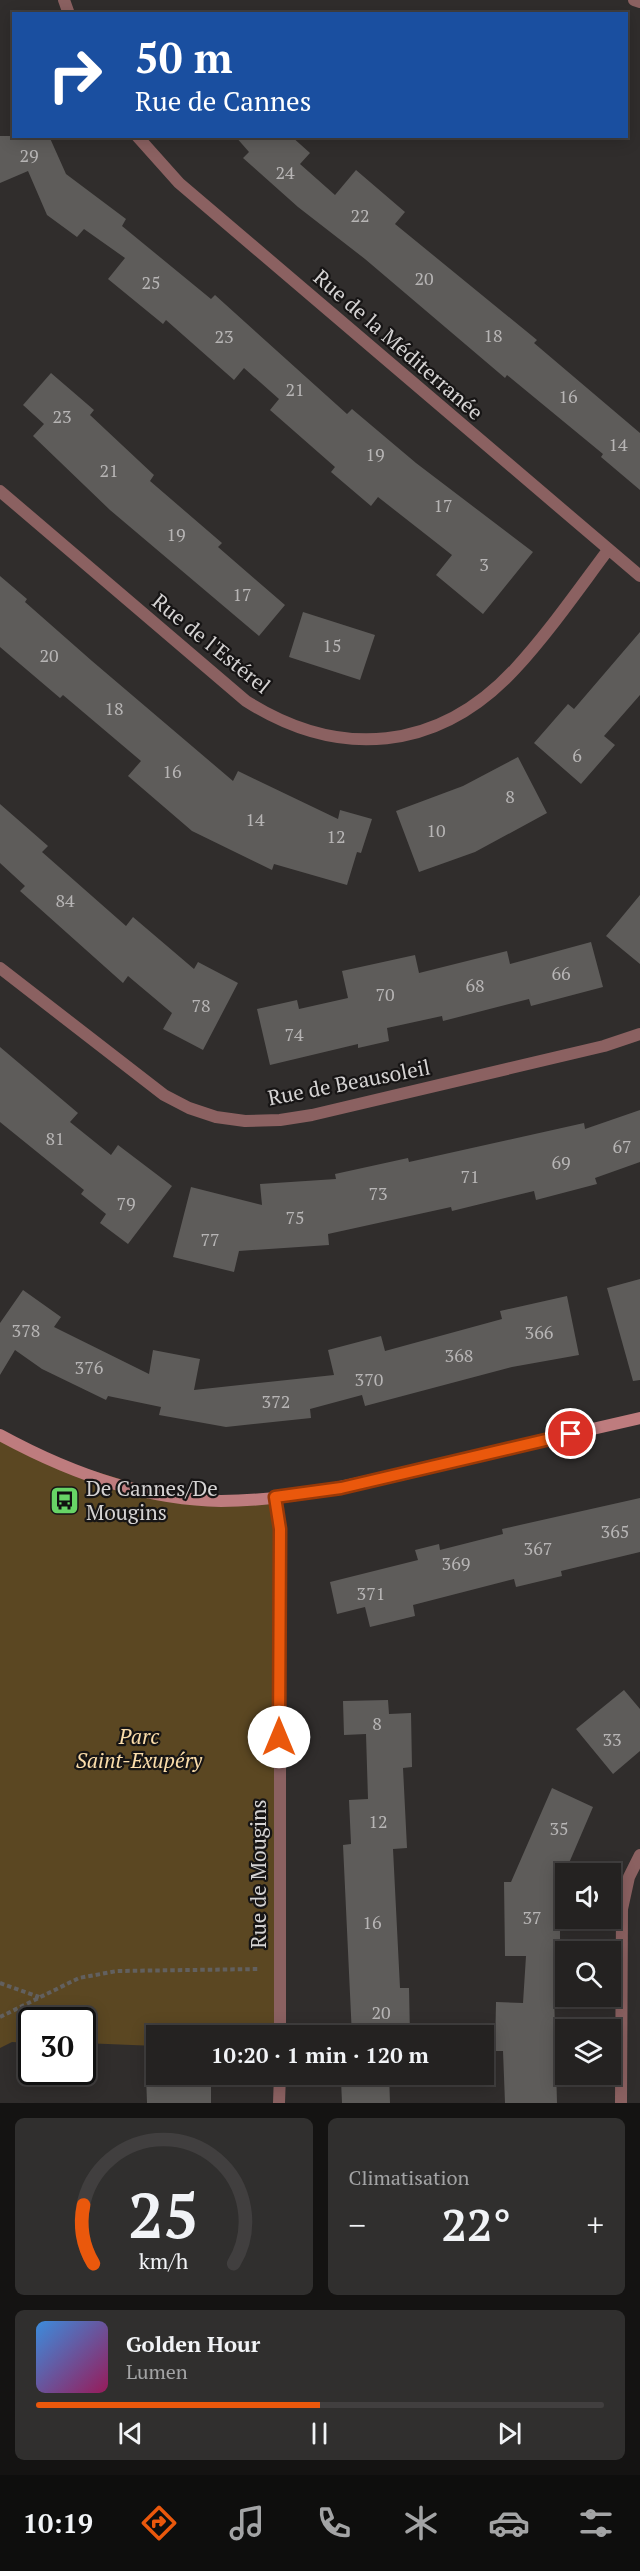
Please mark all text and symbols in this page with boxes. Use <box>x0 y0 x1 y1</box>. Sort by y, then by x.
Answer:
text: 50 m <box>135 29 233 85</box>
icon: right <box>36 36 114 114</box>
text: Rue de Cannes <box>135 83 311 119</box>
house number: 29 <box>19 143 39 167</box>
house number: 24 <box>275 160 295 184</box>
house number: 22 <box>350 203 370 227</box>
street label: Rue de la Méditerranée <box>308 263 489 426</box>
house number: 20 <box>414 266 434 290</box>
house number: 25 <box>141 270 161 294</box>
house number: 18 <box>483 323 503 347</box>
house number: 23 <box>214 324 234 348</box>
house number: 21 <box>285 377 305 401</box>
house number: 16 <box>558 384 578 408</box>
house number: 23 <box>52 404 72 428</box>
house number: 14 <box>608 432 628 456</box>
house number: 19 <box>365 442 385 466</box>
house number: 21 <box>99 458 119 482</box>
house number: 17 <box>433 493 453 517</box>
house number: 19 <box>166 522 186 546</box>
house number: 3 <box>479 552 489 576</box>
house number: 17 <box>232 582 252 606</box>
street label: Rue de l'Estérel <box>147 587 276 699</box>
house number: 15 <box>322 633 342 657</box>
house number: 20 <box>39 643 59 667</box>
house number: 18 <box>104 696 124 720</box>
house number: 6 <box>572 743 582 767</box>
house number: 16 <box>162 759 182 783</box>
house number: 8 <box>505 784 515 808</box>
house number: 14 <box>245 807 265 831</box>
house number: 10 <box>426 818 446 842</box>
house number: 12 <box>326 824 346 848</box>
house number: 84 <box>55 888 75 912</box>
house number: 66 <box>551 961 571 985</box>
house number: 68 <box>465 973 485 997</box>
house number: 70 <box>375 982 395 1006</box>
house number: 78 <box>191 993 211 1017</box>
house number: 74 <box>284 1022 304 1046</box>
street label: Rue de Beausoleil <box>265 1053 432 1111</box>
house number: 81 <box>45 1126 65 1150</box>
house number: 67 <box>612 1134 632 1158</box>
house number: 69 <box>551 1150 571 1174</box>
house number: 71 <box>460 1164 480 1188</box>
house number: 73 <box>368 1181 388 1205</box>
house number: 79 <box>116 1191 136 1215</box>
house number: 75 <box>285 1205 305 1229</box>
house number: 77 <box>200 1227 220 1251</box>
house number: 378 <box>12 1318 40 1342</box>
house number: 366 <box>525 1320 554 1344</box>
house number: 368 <box>445 1343 473 1367</box>
house number: 376 <box>75 1355 104 1379</box>
house number: 370 <box>355 1367 383 1391</box>
house number: 372 <box>262 1389 290 1413</box>
pin <box>545 1408 596 1459</box>
icon: arrive <box>554 1417 587 1450</box>
place label: De Cannes/De Mougins <box>86 1474 218 1526</box>
bus stop icon: De Cannes/De Mougins <box>49 1485 81 1517</box>
house number: 365 <box>601 1519 629 1543</box>
house number: 367 <box>524 1536 552 1560</box>
house number: 369 <box>442 1551 470 1575</box>
house number: 371 <box>357 1581 385 1605</box>
position arrow <box>247 1705 311 1769</box>
house number: 8 <box>372 1711 382 1735</box>
park label: Parc Saint-Exupéry <box>76 1722 203 1774</box>
house number: 33 <box>602 1727 622 1751</box>
street label: Rue de Mougins <box>244 1799 272 1949</box>
house number: 12 <box>368 1809 388 1833</box>
house number: 35 <box>549 1816 569 1840</box>
map controls <box>555 1863 621 2085</box>
button: sound <box>555 1863 621 1929</box>
house number: 37 <box>522 1905 542 1929</box>
house number: 16 <box>362 1910 382 1934</box>
button: search <box>555 1941 621 2007</box>
house number: 20 <box>371 2000 391 2024</box>
speed limit sign: 30 <box>18 2007 96 2085</box>
button: layers <box>555 2019 621 2085</box>
text: 10:20 · 1 min · 120 m <box>211 2040 429 2069</box>
text: Climatisation <box>349 2164 469 2191</box>
text: 25 <box>128 2173 199 2256</box>
text: 22° <box>442 2194 511 2254</box>
text: − <box>349 2203 366 2246</box>
text: + <box>586 2203 604 2246</box>
text: km/h <box>139 2247 189 2275</box>
text: Golden Hour <box>126 2329 260 2358</box>
text: Lumen <box>126 2358 188 2385</box>
icon: previous <box>114 2417 147 2450</box>
icon: pause <box>303 2417 336 2450</box>
icon: next <box>493 2417 526 2450</box>
icon: directions <box>138 2502 180 2544</box>
icon: music <box>226 2502 268 2544</box>
icon: phone <box>313 2502 355 2544</box>
icon: climate <box>400 2502 442 2544</box>
icon: car <box>488 2502 530 2544</box>
icon: filters <box>575 2502 617 2544</box>
text: 10:19 <box>23 2505 93 2541</box>

